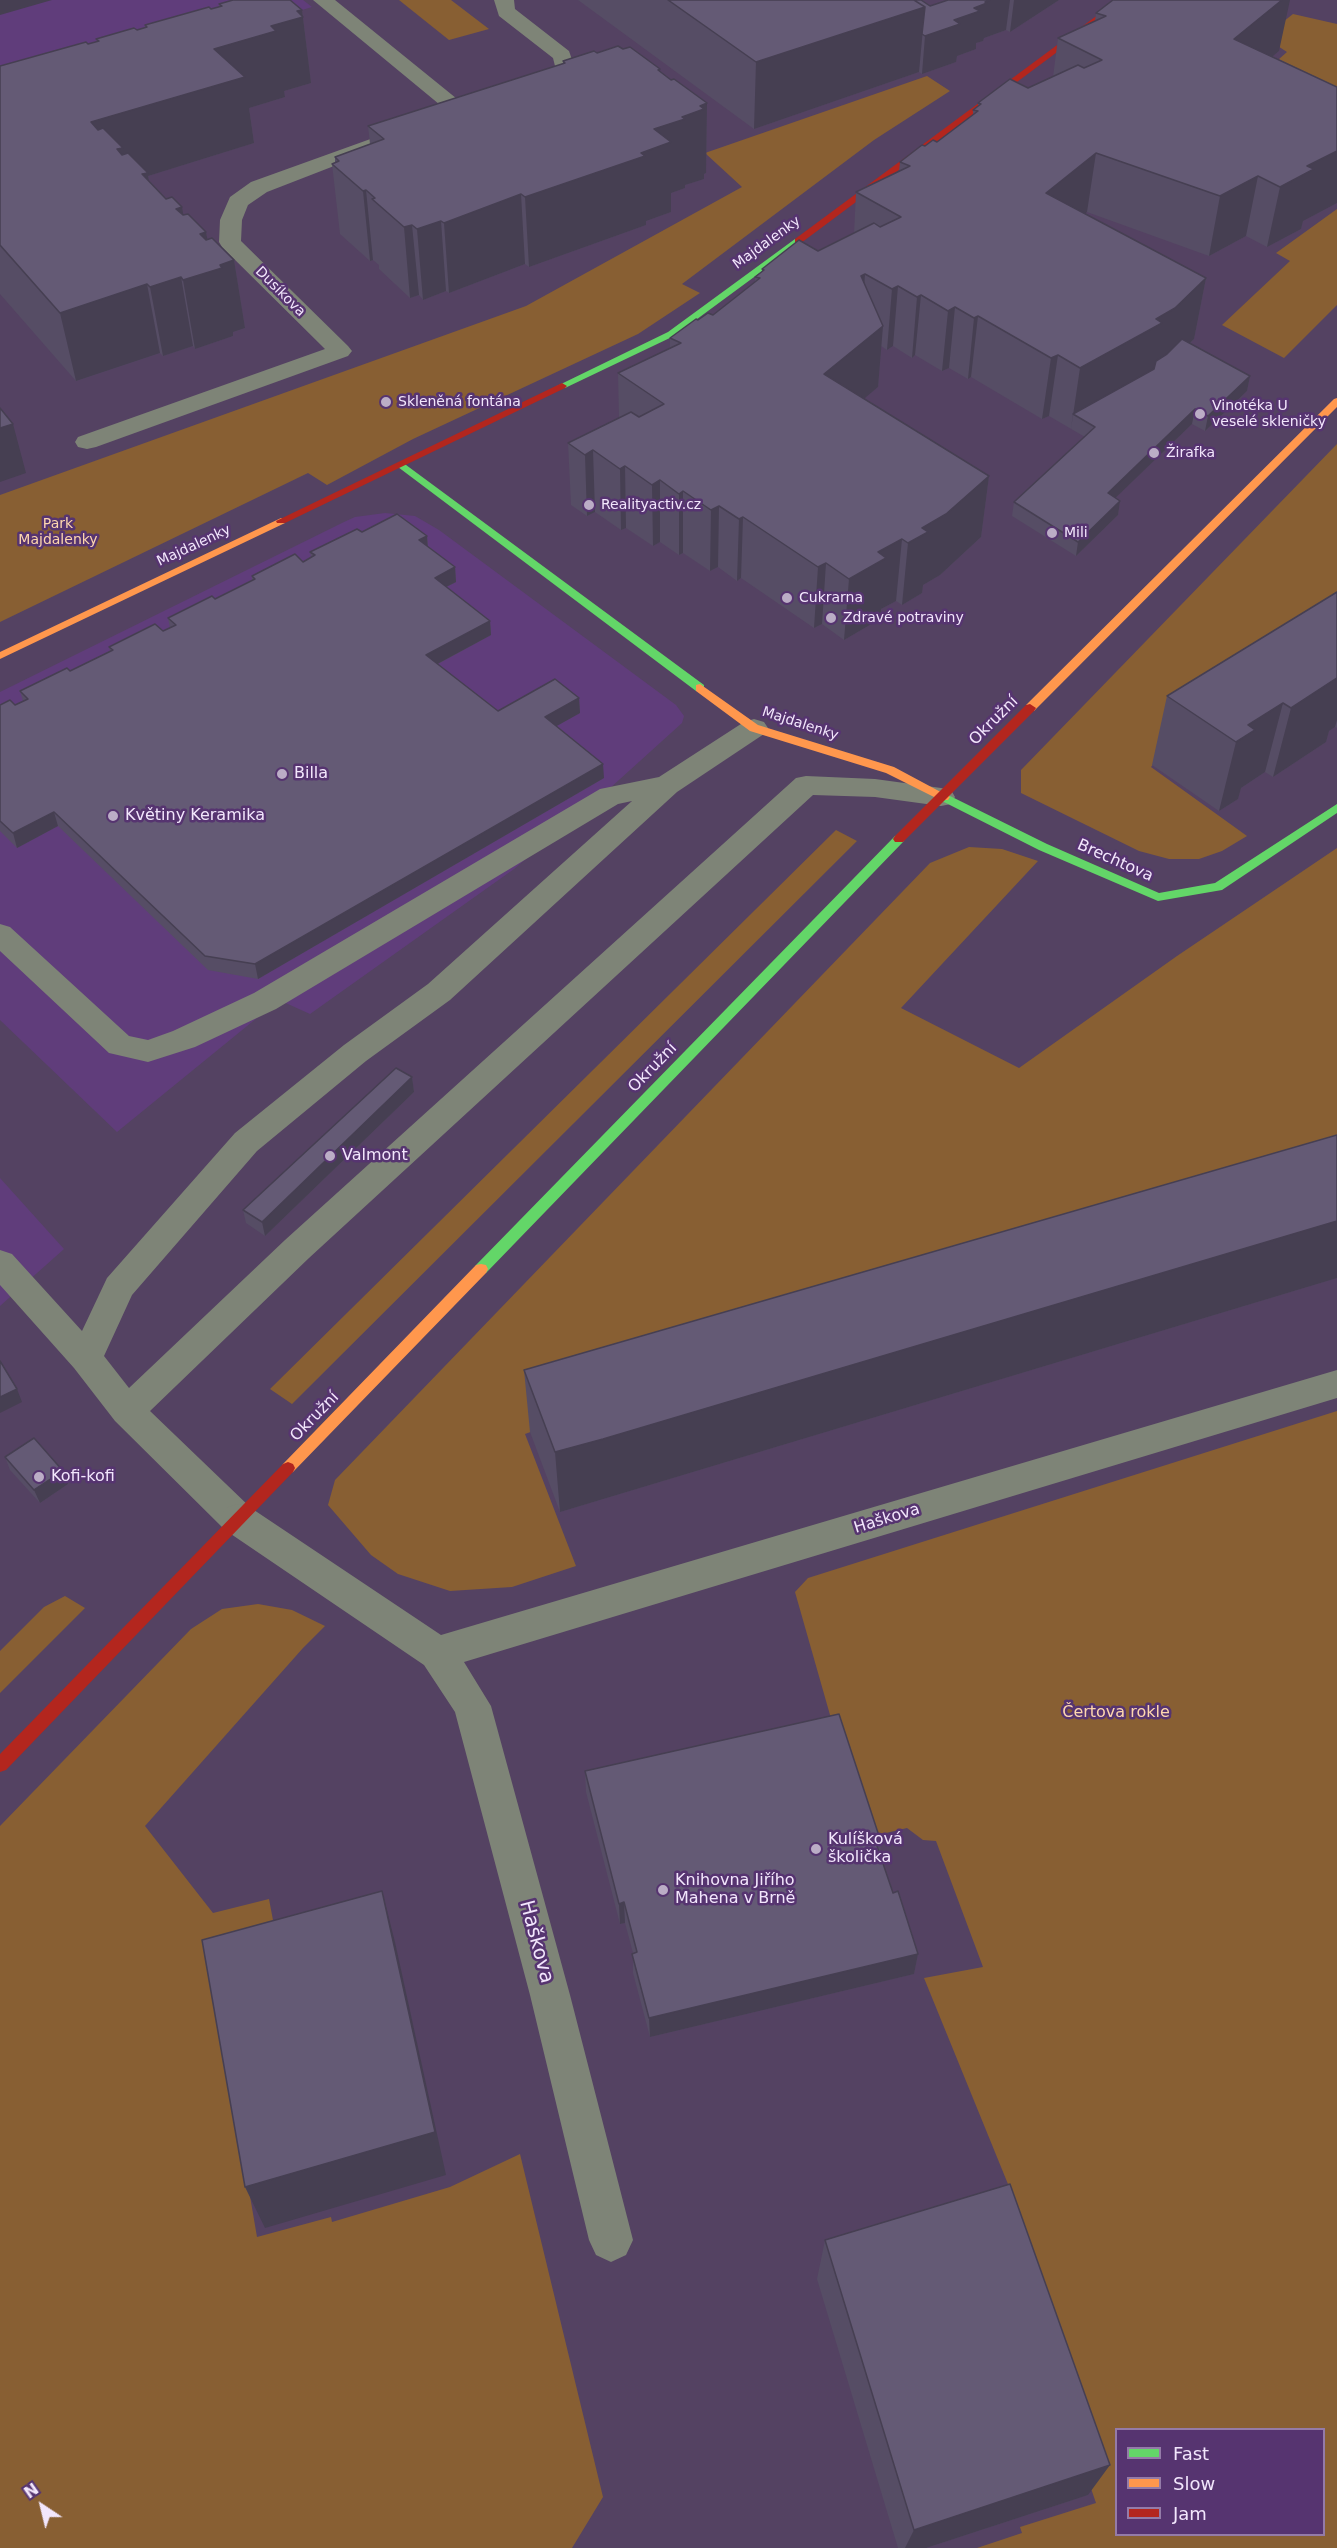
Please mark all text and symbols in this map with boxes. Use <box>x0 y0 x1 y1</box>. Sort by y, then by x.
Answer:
street label: Majdalenky <box>730 213 804 273</box>
street label: Dusíkova <box>251 263 309 321</box>
place label: Skleněná fontána <box>398 394 521 410</box>
marker: Skleněná fontána <box>379 395 393 409</box>
place label: Vinotéka U veselé skleničky <box>1212 398 1326 430</box>
marker: Vinotéka U veselé skleničky <box>1193 407 1207 421</box>
place label: Žirafka <box>1166 445 1215 461</box>
marker: Žirafka <box>1147 446 1161 460</box>
place label: Realityactiv.cz <box>601 497 701 513</box>
marker: Realityactiv.cz <box>582 498 596 512</box>
park label: Park Majdalenky <box>18 516 98 548</box>
street label: Majdalenky <box>155 522 233 570</box>
place label: Mili <box>1064 525 1088 541</box>
marker: Mili <box>1045 526 1059 540</box>
place label: Cukrarna <box>799 590 863 606</box>
marker: Cukrarna <box>780 591 794 605</box>
place label: Zdravé potraviny <box>843 610 964 626</box>
marker: Zdravé potraviny <box>824 611 838 625</box>
street label: Okružní <box>965 692 1023 750</box>
street label: Majdalenky <box>760 704 840 744</box>
place label: Billa <box>294 764 328 784</box>
marker: Billa <box>275 767 289 781</box>
place label: Květiny Keramika <box>125 806 265 826</box>
marker: Květiny Keramika <box>106 809 120 823</box>
street label: Brechtova <box>1074 836 1156 886</box>
street label: Okružní <box>625 1039 681 1097</box>
place label: Valmont <box>342 1146 408 1166</box>
marker: Valmont <box>323 1149 337 1163</box>
street label: Okružní <box>287 1388 343 1446</box>
place label: Kofi-kofi <box>51 1467 115 1487</box>
marker: Kofi-kofi <box>32 1470 46 1484</box>
street label: Haškova <box>852 1500 922 1538</box>
park label: Čertova rokle <box>1062 1703 1170 1723</box>
place label: Kulíšková školička <box>828 1830 903 1868</box>
marker: Kulíšková školička <box>809 1842 823 1856</box>
place label: Knihovna Jiřího Mahena v Brně <box>675 1871 795 1909</box>
marker: Knihovna Jiřího Mahena v Brně <box>656 1883 670 1897</box>
street label: Haškova <box>513 1898 559 1986</box>
legend <box>1115 2428 1325 2536</box>
text: Fast <box>1173 2443 1209 2464</box>
text: Slow <box>1173 2473 1215 2494</box>
north arrow <box>12 2476 72 2536</box>
text: N <box>20 2479 42 2502</box>
text: Jam <box>1173 2503 1207 2524</box>

